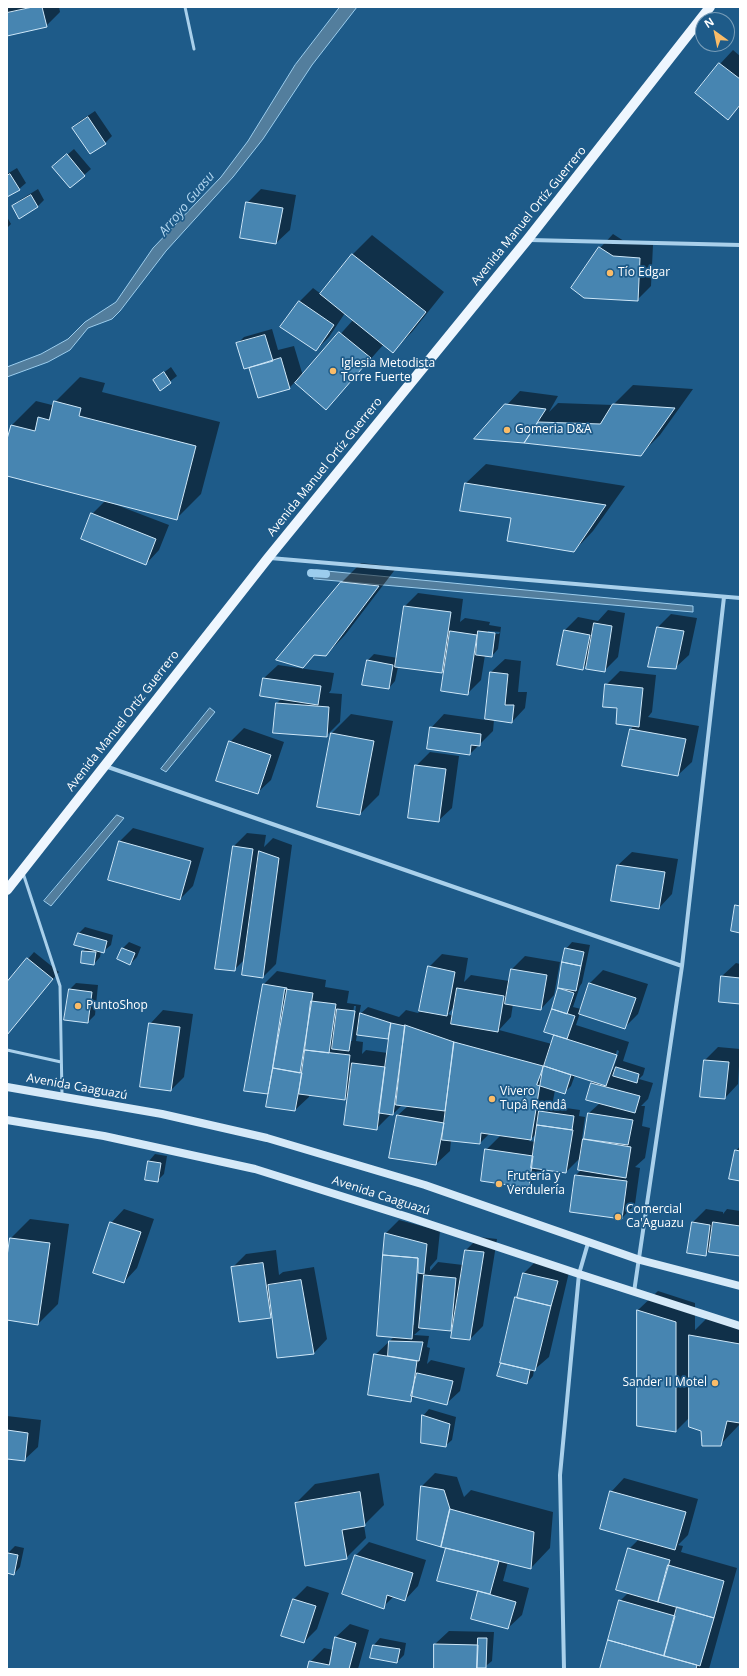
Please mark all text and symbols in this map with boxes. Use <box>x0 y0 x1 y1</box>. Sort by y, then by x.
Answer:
north arrow <box>695 12 735 52</box>
text: N <box>701 14 717 31</box>
street label: Avenida Manuel Ortíz Guerrero <box>468 144 590 288</box>
water label: Arroyo Guasu <box>156 169 218 239</box>
place label: Tío Edgar <box>618 266 670 280</box>
marker: Tío Edgar <box>605 268 615 278</box>
place label: Iglesia Metodista Torre Fuerte <box>341 357 435 385</box>
marker: Iglesia Metodista Torre Fuerte <box>328 366 338 376</box>
street label: Avenida Manuel Ortíz Guerrero <box>264 395 386 539</box>
place label: Gomeria D&A <box>515 423 592 437</box>
marker: Gomeria D&A <box>502 425 512 435</box>
street label: Avenida Manuel Ortíz Guerrero <box>64 648 182 794</box>
place label: PuntoShop <box>86 999 148 1013</box>
marker: PuntoShop <box>73 1001 83 1011</box>
street label: Avenida Caaguazú <box>25 1071 129 1103</box>
place label: Vivero Tupâ Rendâ <box>500 1085 567 1113</box>
marker: Vivero Tupâ Rendâ <box>487 1094 497 1104</box>
place label: Frutería y Verdulería <box>507 1170 565 1198</box>
street label: Avenida Caaguazú <box>330 1173 432 1219</box>
marker: Frutería y Verdulería <box>494 1179 504 1189</box>
place label: Comercial Ca'Aguazu <box>626 1203 684 1231</box>
marker: Comercial Ca'Aguazu <box>613 1212 623 1222</box>
place label: Sander II Motel <box>622 1376 707 1390</box>
marker: Sander II Motel <box>710 1378 720 1388</box>

